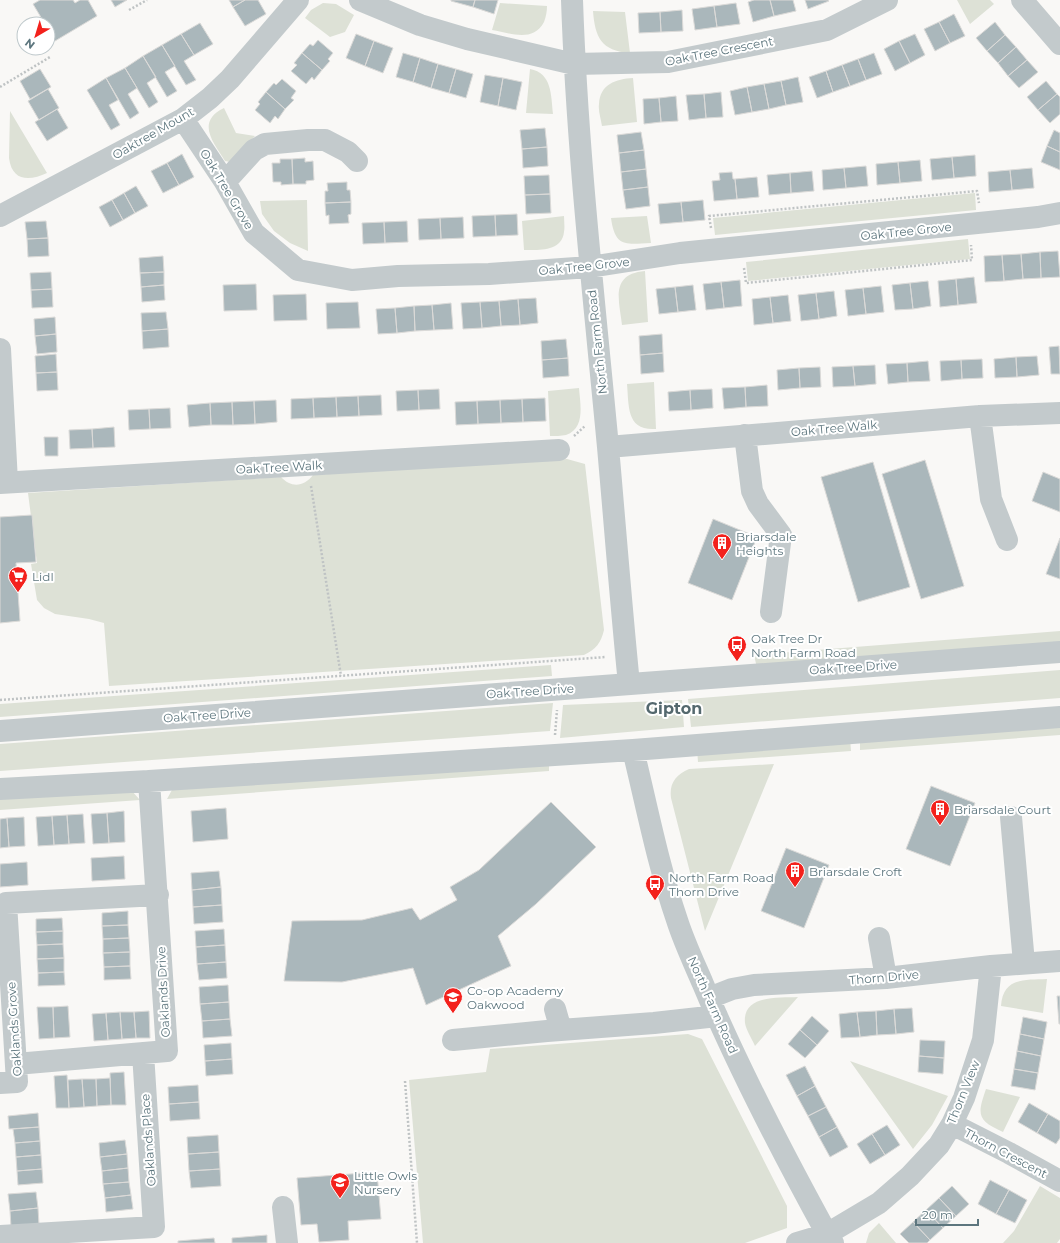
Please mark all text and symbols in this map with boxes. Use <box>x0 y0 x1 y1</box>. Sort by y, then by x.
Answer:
north arrow <box>16 16 56 56</box>
street label: Oak Tree Crescent <box>664 33 774 69</box>
text: N <box>22 36 38 52</box>
street label: Oaktree Mount <box>110 104 196 162</box>
street label: Oak Tree Grove <box>197 146 257 232</box>
street label: Oak Tree Grove <box>860 219 952 243</box>
street label: Oak Tree Grove <box>538 254 630 278</box>
street label: North Farm Road <box>584 289 610 395</box>
street label: Oak Tree Walk <box>790 417 879 439</box>
street label: Oak Tree Walk <box>235 457 323 477</box>
place label: Briarsdale Heights <box>736 529 796 558</box>
building icon: Briarsdale Heights <box>711 532 733 560</box>
supermarket icon: Lidl <box>7 565 29 593</box>
place label: Lidl <box>32 569 54 584</box>
place label: Oak Tree Dr North Farm Road <box>751 631 856 660</box>
bus stop icon: Oak Tree Dr North Farm Road <box>726 634 748 662</box>
street label: Oak Tree Drive <box>809 656 897 678</box>
street label: Oak Tree Drive <box>486 680 574 702</box>
district label: Gipton <box>646 699 702 718</box>
street label: Oak Tree Drive <box>163 704 251 726</box>
building icon: Briarsdale Court <box>929 798 951 826</box>
place label: Briarsdale Court <box>954 802 1051 817</box>
building icon: Briarsdale Croft <box>784 860 806 888</box>
place label: Briarsdale Croft <box>809 864 902 879</box>
place label: North Farm Road Thorn Drive <box>669 870 774 899</box>
bus stop icon: North Farm Road Thorn Drive <box>644 873 666 901</box>
street label: Oaklands Drive <box>153 946 173 1038</box>
street label: North Farm Road <box>685 954 741 1056</box>
street label: Thorn Drive <box>849 966 919 988</box>
street label: Oaklands Grove <box>3 981 25 1077</box>
place label: Co-op Academy Oakwood <box>467 983 564 1012</box>
school or university icon: Co-op Academy Oakwood <box>442 986 464 1014</box>
street label: Thorn View <box>943 1057 983 1126</box>
street label: Oaklands Place <box>137 1093 159 1187</box>
street label: Thorn Crescent <box>962 1125 1050 1181</box>
place label: Little Owls Nursery <box>354 1168 417 1197</box>
school or university icon: Little Owls Nursery <box>329 1171 351 1199</box>
scale bar <box>916 1201 978 1227</box>
text: 20 m <box>922 1207 953 1222</box>

